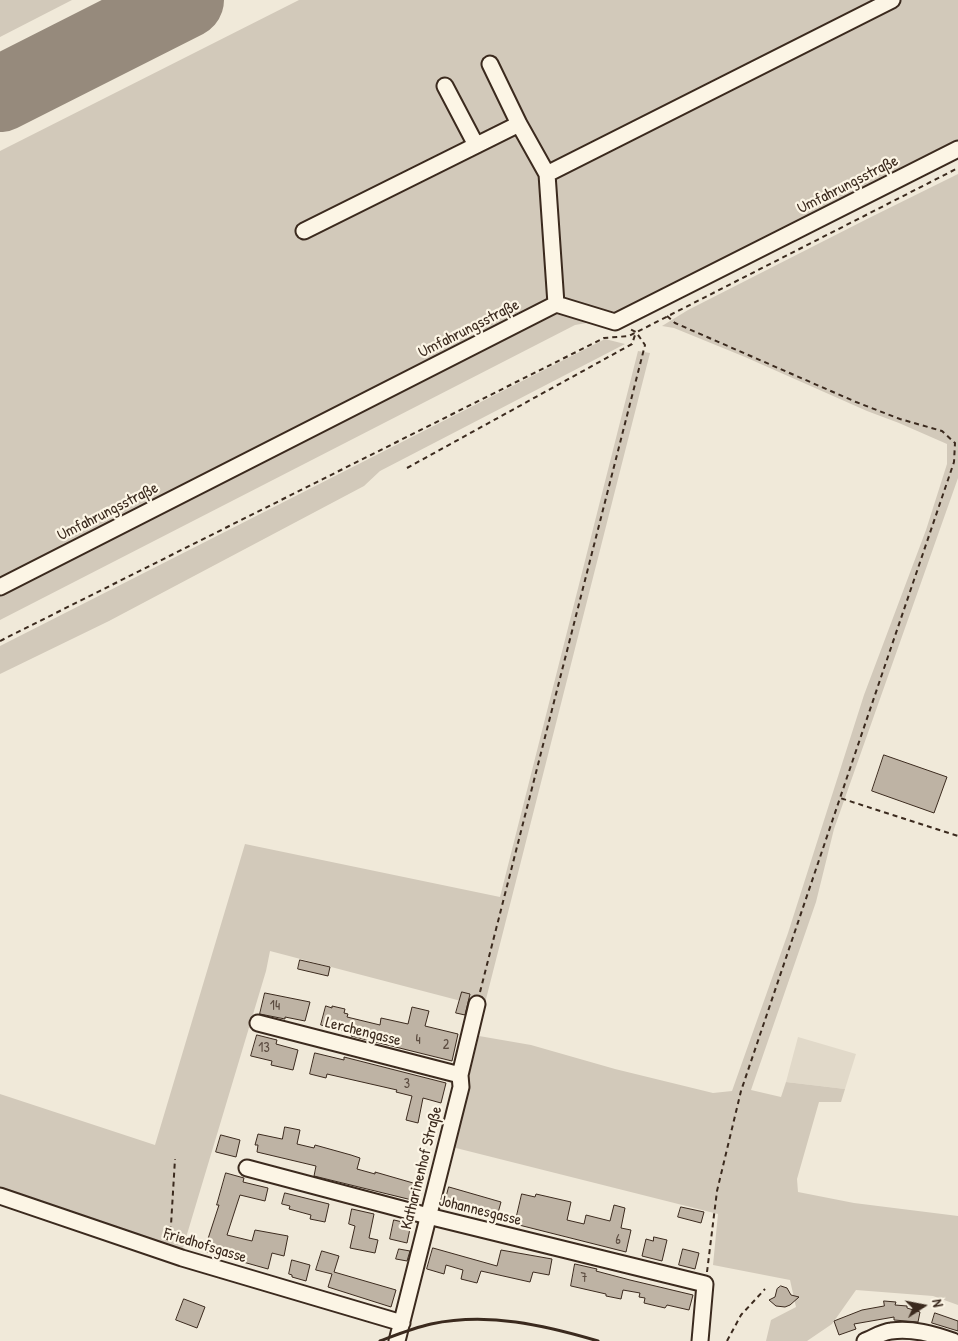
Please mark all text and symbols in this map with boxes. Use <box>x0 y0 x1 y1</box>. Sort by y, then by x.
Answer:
street label: Umfahrungsstraße <box>794 151 902 219</box>
street label: Umfahrungsstraße <box>415 295 523 363</box>
street label: Umfahrungsstraße <box>54 478 162 546</box>
house number: 14 <box>270 998 280 1014</box>
street label: Lerchengasse <box>323 1013 403 1051</box>
house number: 4 <box>415 1032 421 1048</box>
house number: 2 <box>443 1037 449 1053</box>
house number: 13 <box>258 1040 270 1056</box>
house number: 3 <box>404 1076 410 1092</box>
street label: Katharinenhof Straße <box>397 1104 447 1232</box>
street label: Johannesgasse <box>437 1191 523 1231</box>
street label: Friedhofsgasse <box>161 1224 249 1268</box>
house number: 6 <box>615 1232 621 1248</box>
house number: 7 <box>581 1270 587 1286</box>
north arrow <box>898 1281 948 1331</box>
text: N <box>928 1298 948 1309</box>

